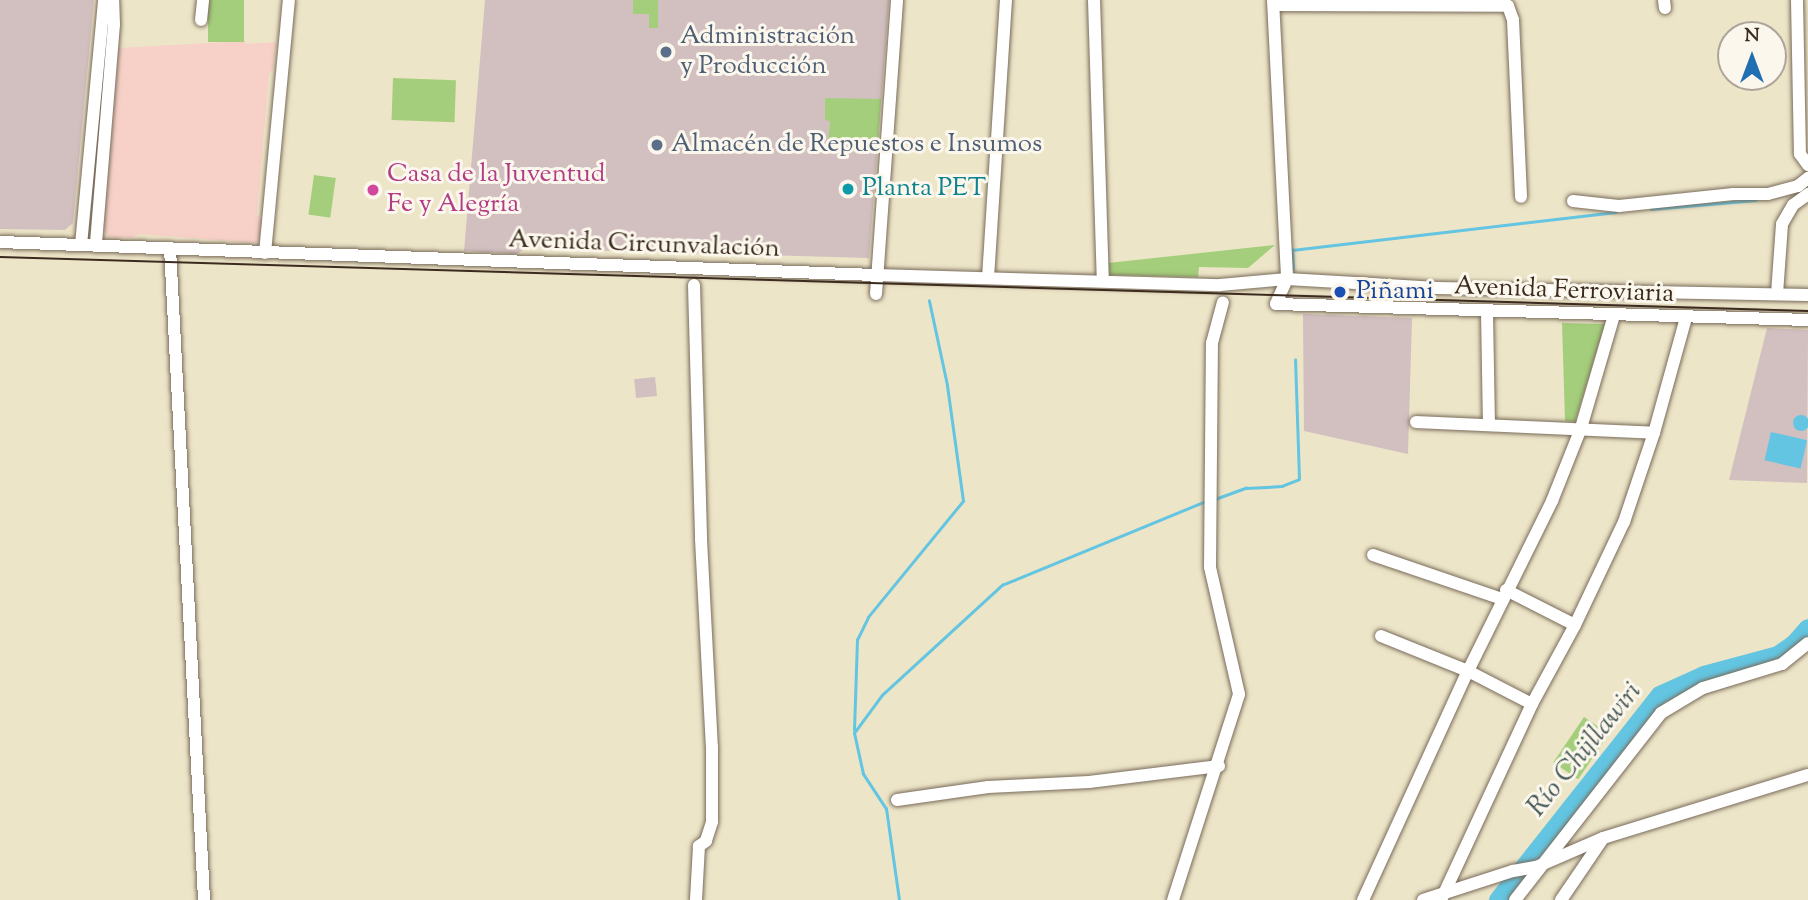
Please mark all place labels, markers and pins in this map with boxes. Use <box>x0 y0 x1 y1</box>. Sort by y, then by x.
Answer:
place label: Administración y Producción <box>680 21 855 82</box>
marker: Administración y Producción <box>658 44 674 60</box>
place label: Almacén de Repuestos e Insumos <box>671 129 1042 161</box>
marker: Almacén de Repuestos e Insumos <box>649 137 665 153</box>
place label: Casa de la Juventud Fe y Alegría <box>387 159 605 220</box>
place label: Planta PET <box>862 173 986 205</box>
marker: Planta PET <box>840 181 856 197</box>
marker: Casa de la Juventud Fe y Alegría <box>365 182 381 198</box>
place label: Piñami <box>1356 276 1434 308</box>
marker: Piñami <box>1330 282 1350 302</box>

